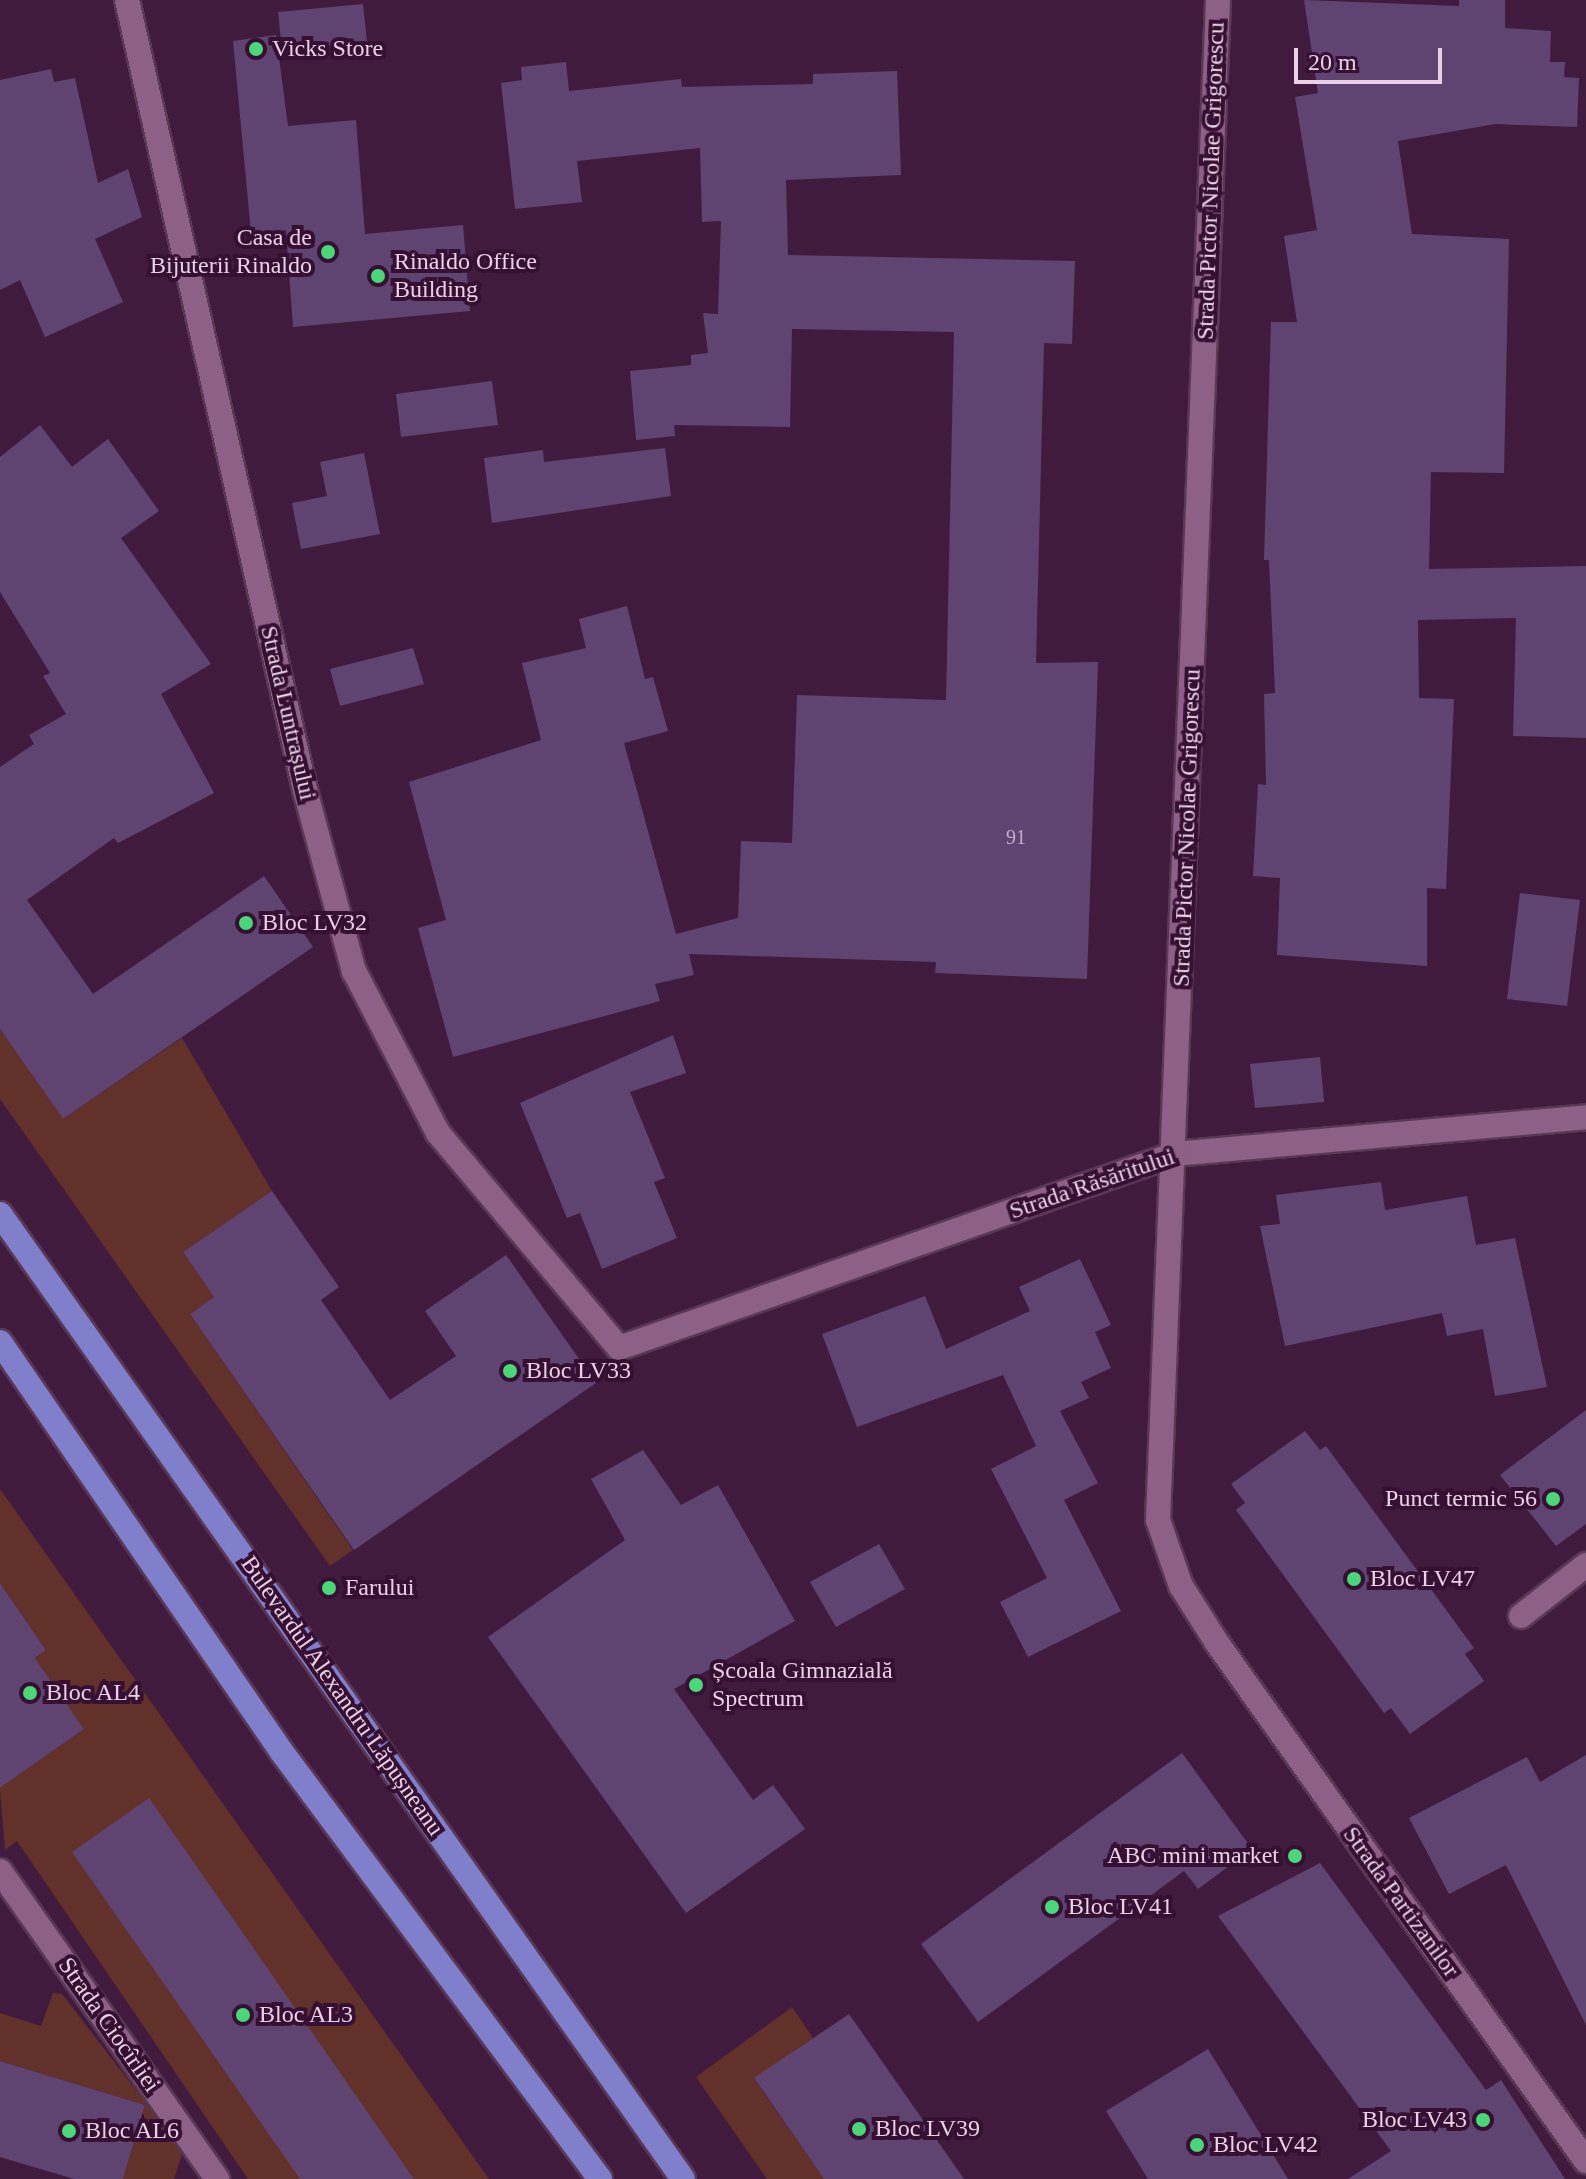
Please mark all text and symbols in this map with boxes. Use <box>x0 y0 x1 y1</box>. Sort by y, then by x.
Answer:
street label: Strada Pictor Nicolae Grigorescu <box>1191 22 1231 340</box>
scale bar <box>1298 32 1446 82</box>
place label: Vicks Store <box>272 35 383 63</box>
marker: Vicks Store <box>247 40 265 58</box>
text: 20 m <box>1308 49 1357 75</box>
place label: Casa de Bijuterii Rinaldo <box>150 224 312 280</box>
marker: Casa de Bijuterii Rinaldo <box>319 243 337 261</box>
place label: Rinaldo Office Building <box>394 248 537 304</box>
marker: Rinaldo Office Building <box>369 267 387 285</box>
street label: Strada Luntrașului <box>254 623 322 803</box>
street label: Strada Pictor Nicolae Grigorescu <box>1167 669 1207 987</box>
house number: 91 <box>1006 825 1026 849</box>
place label: Bloc LV32 <box>262 909 367 937</box>
marker: Bloc LV32 <box>237 914 255 932</box>
street label: Strada Răsăritului <box>1006 1142 1178 1226</box>
place label: Bloc LV33 <box>526 1357 631 1385</box>
marker: Bloc LV33 <box>501 1362 519 1380</box>
place label: Punct termic 56 <box>1385 1485 1537 1513</box>
marker: Punct termic 56 <box>1544 1490 1562 1508</box>
street label: Bulevardul Alexandru Lăpușneanu <box>234 1550 450 1842</box>
place label: Bloc LV47 <box>1370 1565 1475 1593</box>
marker: Bloc LV47 <box>1345 1570 1363 1588</box>
place label: Farului <box>345 1574 414 1602</box>
marker: Farului <box>320 1579 338 1597</box>
place label: Școala Gimnazială Spectrum <box>712 1657 893 1713</box>
marker: Școala Gimnazială Spectrum <box>687 1676 705 1694</box>
place label: Bloc AL4 <box>46 1679 141 1707</box>
marker: Bloc AL4 <box>21 1684 39 1702</box>
street label: Strada Partizanilor <box>1337 1821 1465 1983</box>
place label: ABC mini market <box>1107 1842 1279 1870</box>
marker: ABC mini market <box>1286 1847 1304 1865</box>
place label: Bloc LV41 <box>1068 1893 1173 1921</box>
marker: Bloc LV41 <box>1043 1898 1061 1916</box>
street label: Strada Ciocîrliei <box>52 1952 166 2098</box>
place label: Bloc AL3 <box>259 2001 354 2029</box>
marker: Bloc AL3 <box>234 2006 252 2024</box>
place label: Bloc LV43 <box>1362 2106 1467 2134</box>
marker: Bloc LV43 <box>1474 2111 1492 2129</box>
place label: Bloc LV39 <box>875 2115 980 2143</box>
place label: Bloc AL6 <box>85 2117 180 2145</box>
marker: Bloc LV39 <box>850 2120 868 2138</box>
marker: Bloc AL6 <box>60 2122 78 2140</box>
place label: Bloc LV42 <box>1213 2131 1318 2159</box>
marker: Bloc LV42 <box>1188 2136 1206 2154</box>

